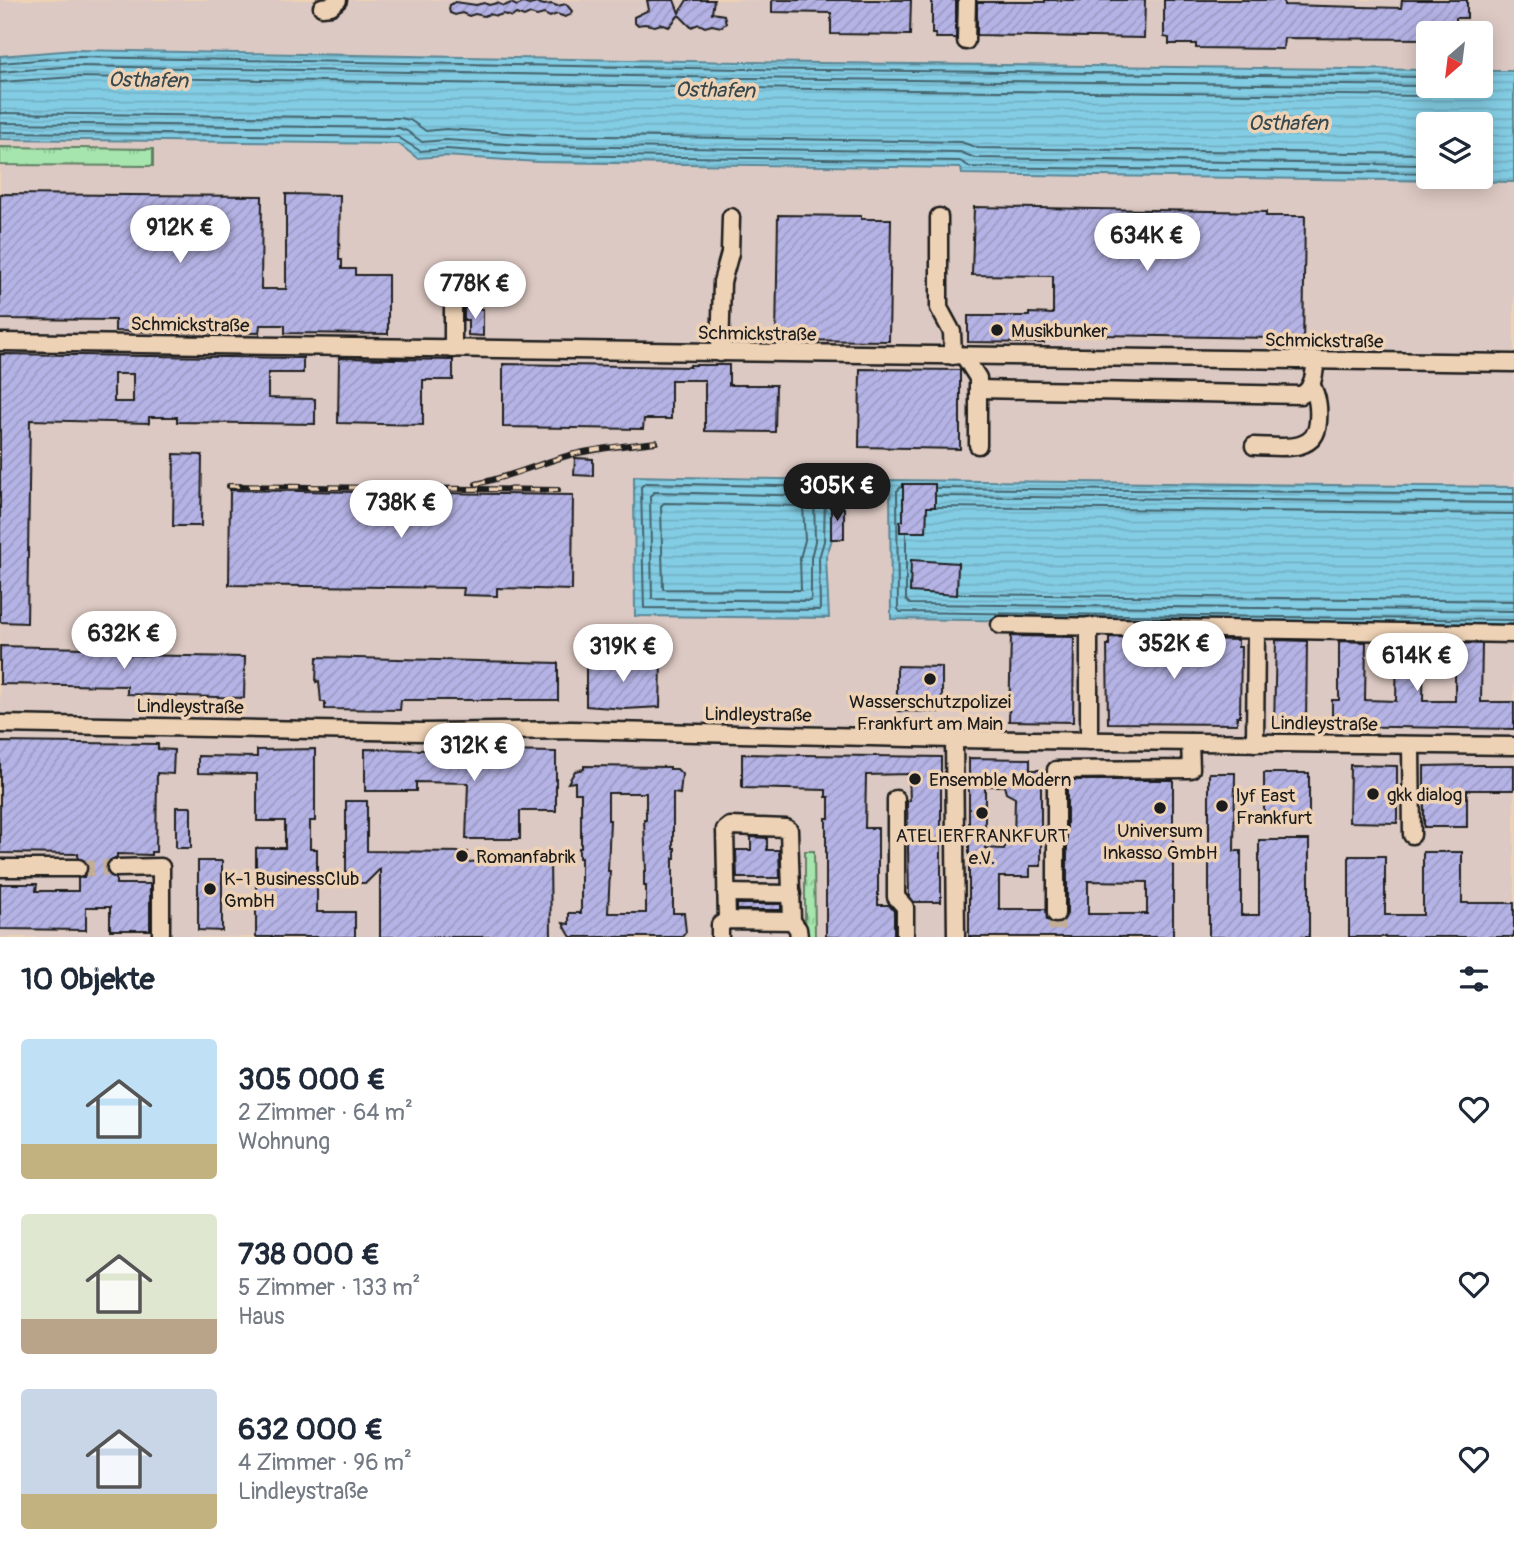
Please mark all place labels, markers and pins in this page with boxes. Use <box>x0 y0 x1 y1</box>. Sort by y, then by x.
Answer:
pin: 912K € <box>123 205 237 265</box>
pin: 634K € <box>1090 214 1204 273</box>
pin: 778K € <box>418 262 532 321</box>
place label: Musikbunker <box>1011 319 1108 343</box>
marker: Musikbunker <box>989 322 1005 338</box>
pin: 305K € <box>780 463 894 523</box>
pin: 738K € <box>344 480 458 540</box>
pin: 632K € <box>67 612 181 671</box>
pin: 352K € <box>1117 622 1231 681</box>
pin: 319K € <box>566 624 680 684</box>
pin: 614K € <box>1360 634 1474 693</box>
marker: Wasserschutzpolizei Frankfurt am Main <box>922 671 938 687</box>
place label: Wasserschutzpolizei Frankfurt am Main <box>849 690 1011 736</box>
pin: 312K € <box>417 724 531 783</box>
place label: Ensemble Modern <box>929 768 1071 792</box>
marker: Ensemble Modern <box>907 771 923 787</box>
place label: gkk dialog <box>1387 783 1462 807</box>
place label: lyf East Frankfurt <box>1236 784 1312 830</box>
marker: gkk dialog <box>1365 786 1381 802</box>
marker: lyf East Frankfurt <box>1214 798 1230 814</box>
marker: Universum Inkasso GmbH <box>1152 800 1168 816</box>
marker: ATELIERFRANKFURT e.V. <box>974 805 990 821</box>
place label: Universum Inkasso GmbH <box>1102 819 1218 865</box>
place label: ATELIERFRANKFURT e.V. <box>896 824 1068 870</box>
place label: Romanfabrik <box>476 845 576 869</box>
marker: Romanfabrik <box>454 848 470 864</box>
place label: K-1 BusinessClub GmbH <box>224 867 359 913</box>
marker: K-1 BusinessClub GmbH <box>202 881 218 897</box>

